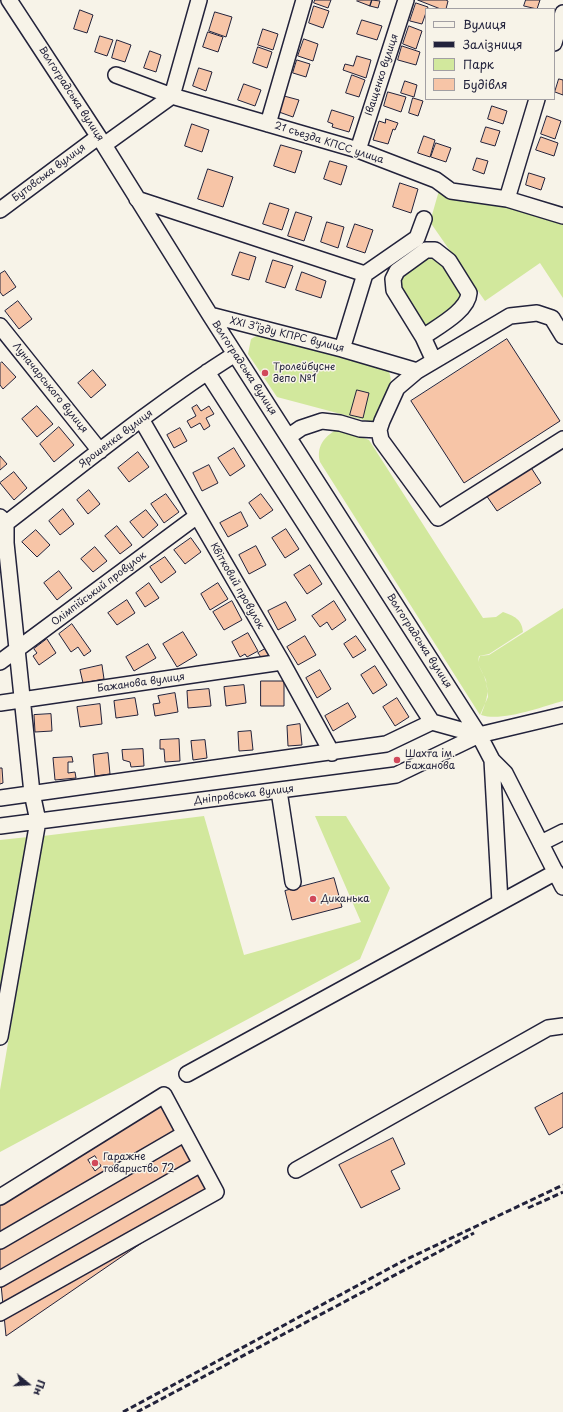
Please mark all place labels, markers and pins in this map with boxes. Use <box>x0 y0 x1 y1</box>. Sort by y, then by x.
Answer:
place label: Тролейбусне депо №1 <box>273 361 335 384</box>
marker: Тролейбусне депо №1 <box>260 368 270 378</box>
place label: Шахта ім. Бажанова <box>405 748 455 772</box>
marker: Шахта ім. Бажанова <box>392 755 402 765</box>
place label: Диканька <box>321 893 369 905</box>
marker: Диканька <box>308 894 318 904</box>
place label: Гаражне товариство 72 <box>103 1151 174 1174</box>
marker: Гаражне товариство 72 <box>90 1158 100 1168</box>

